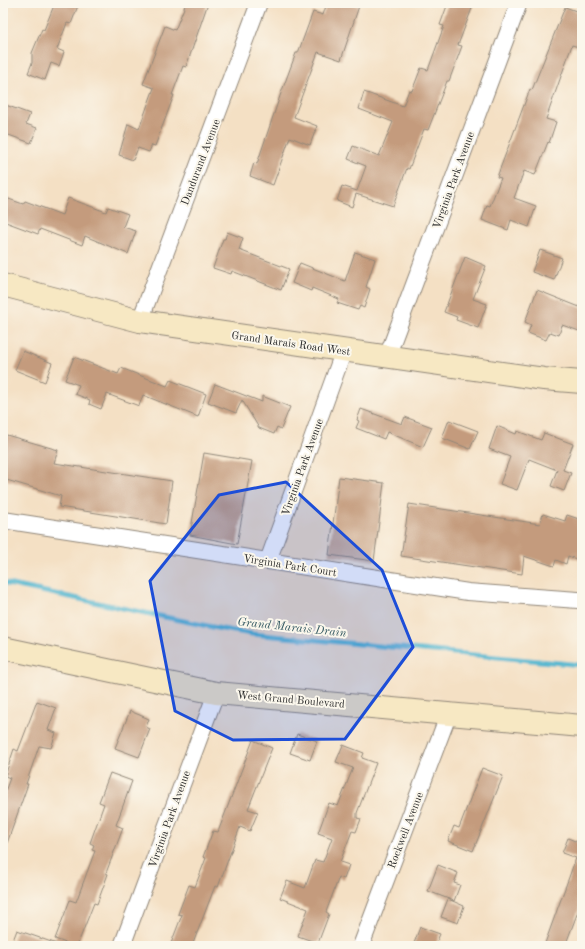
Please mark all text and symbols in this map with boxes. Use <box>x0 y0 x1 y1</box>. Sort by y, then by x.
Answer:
street label: Dandurand Avenue <box>180 118 223 207</box>
street label: Virginia Park Avenue <box>432 130 477 231</box>
street label: Grand Marais Road West <box>231 331 351 358</box>
street label: Virginia Park Avenue <box>281 417 326 518</box>
street label: Virginia Park Court <box>242 554 338 579</box>
water label: Grand Marais Drain <box>237 616 347 640</box>
street label: West Grand Boulevard <box>236 690 345 711</box>
street label: Virginia Park Avenue <box>148 769 193 870</box>
street label: Rockwell Avenue <box>387 791 426 870</box>

